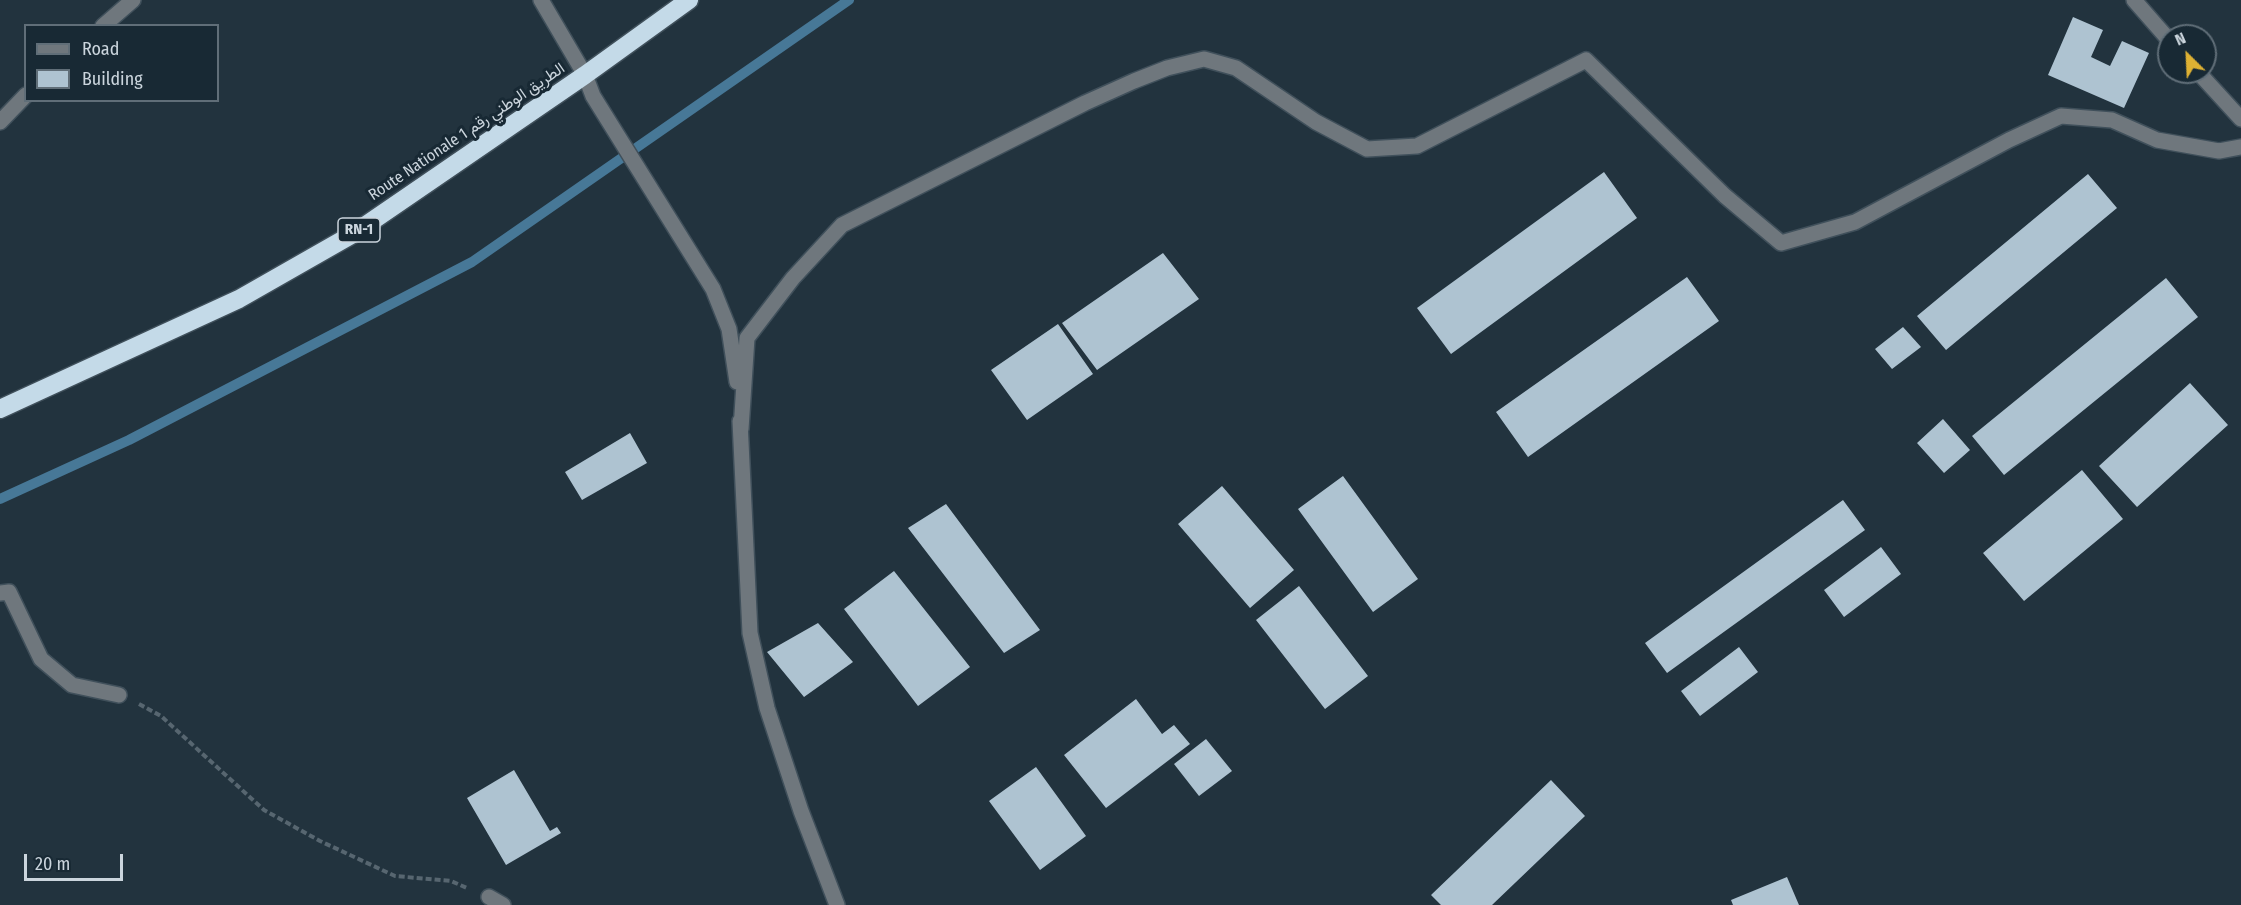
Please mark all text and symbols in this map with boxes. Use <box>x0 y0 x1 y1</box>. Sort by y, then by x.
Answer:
legend <box>24 24 219 102</box>
north arrow <box>2157 24 2217 84</box>
text: N <box>2172 28 2189 50</box>
text: Road <box>82 38 119 60</box>
street label: Route Nationale الطريق الوطني رقم 1 <box>365 59 569 205</box>
text: Building <box>82 68 143 90</box>
road number: RN-1 <box>338 218 380 242</box>
scale bar <box>27 842 126 880</box>
text: 20 m <box>35 853 70 875</box>

